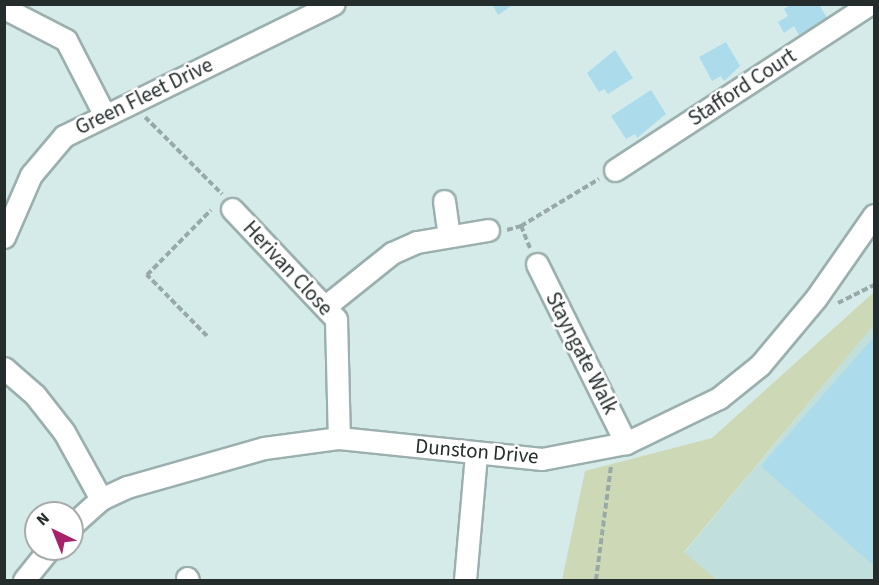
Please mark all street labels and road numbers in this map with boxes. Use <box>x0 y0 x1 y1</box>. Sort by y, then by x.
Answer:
street label: Stafford Court <box>683 43 801 131</box>
street label: Green Fleet Drive <box>71 52 217 140</box>
street label: Herivan Close <box>238 215 338 321</box>
street label: Stayngate Walk <box>540 288 624 418</box>
street label: Dunston Drive <box>414 433 540 469</box>

